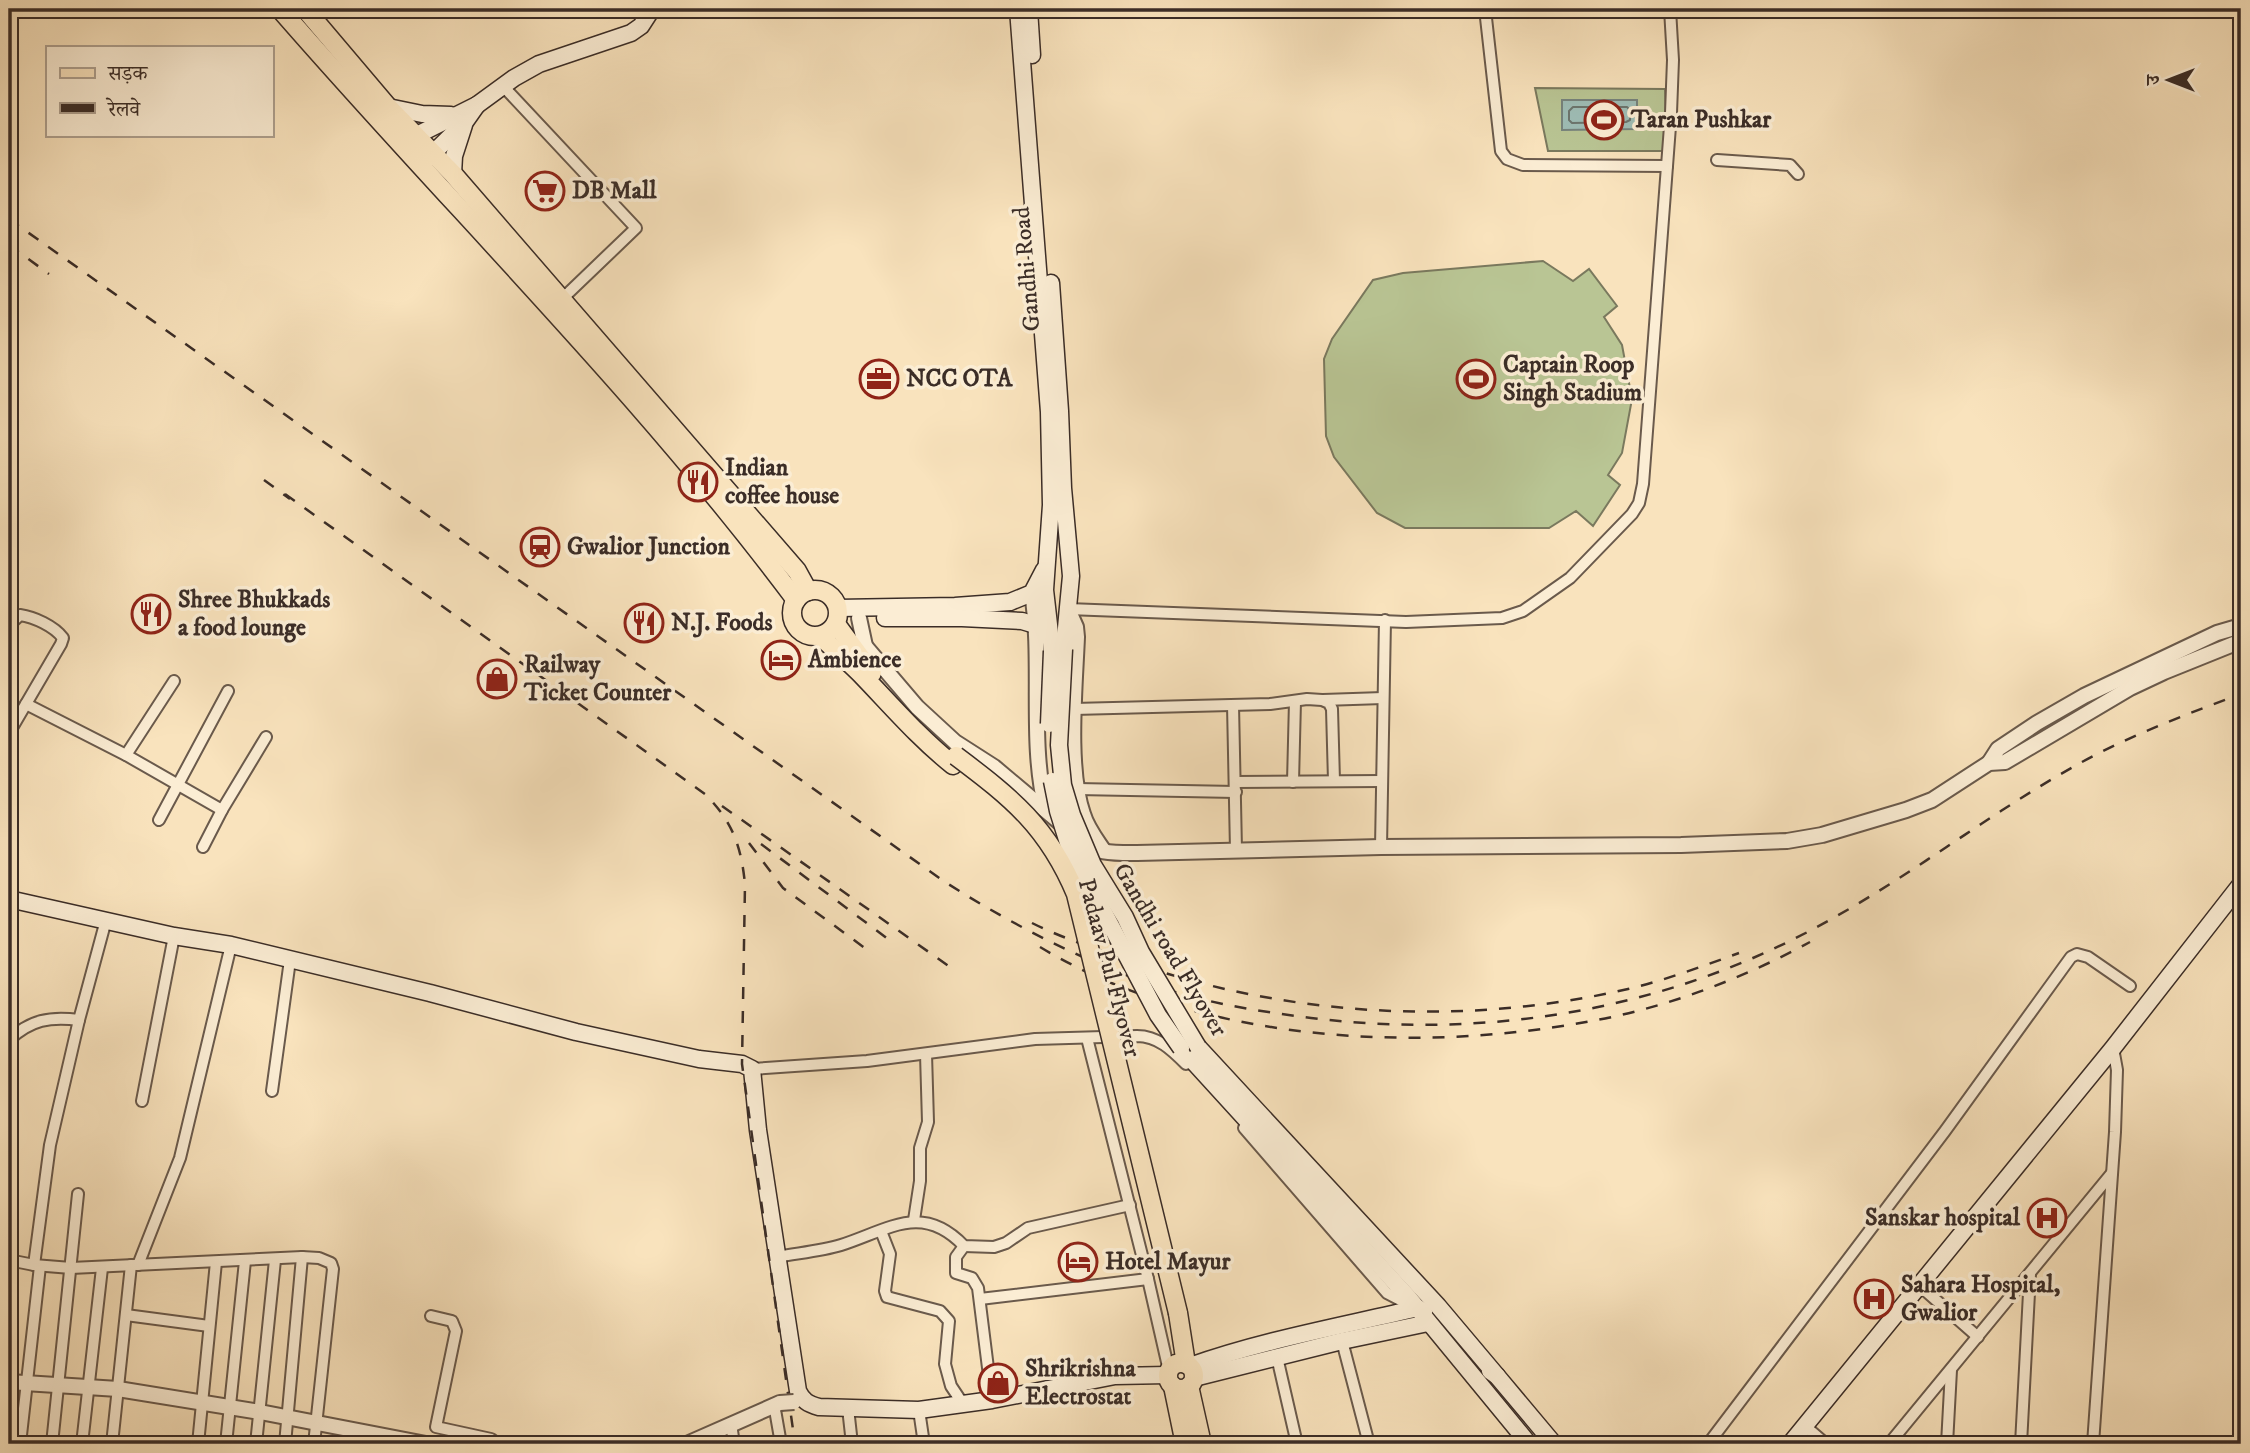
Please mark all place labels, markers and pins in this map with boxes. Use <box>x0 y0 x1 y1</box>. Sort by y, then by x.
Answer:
sports icon: Taran Pushkar <box>1583 99 1625 141</box>
place label: Taran Pushkar <box>1630 105 1772 135</box>
supermarket icon: DB Mall <box>524 170 566 212</box>
place label: DB Mall <box>572 176 657 206</box>
place label: Captain Roop Singh Stadium <box>1503 350 1642 408</box>
office icon: NCC OTA <box>858 358 900 400</box>
sports icon: Captain Roop Singh Stadium <box>1455 358 1497 400</box>
place label: NCC OTA <box>906 364 1013 394</box>
place label: Indian coffee house <box>725 453 839 511</box>
restaurant icon: Indian coffee house <box>677 461 719 503</box>
station icon: Gwalior Junction <box>519 526 561 568</box>
place label: Gwalior Junction <box>567 532 730 562</box>
place label: Shree Bhukkads a food lounge <box>178 585 330 643</box>
restaurant icon: Shree Bhukkads a food lounge <box>130 593 172 635</box>
restaurant icon: N.J. Foods <box>623 602 665 644</box>
place label: N.J. Foods <box>671 608 773 638</box>
hotel icon: Ambience <box>760 639 802 681</box>
place label: Ambience <box>807 645 901 675</box>
place label: Railway Ticket Counter <box>523 650 672 708</box>
shop icon: Railway Ticket Counter <box>476 658 518 700</box>
hospital icon: Sanskar hospital <box>2026 1197 2068 1239</box>
place label: Sanskar hospital <box>1865 1203 2021 1233</box>
hotel icon: Hotel Mayur <box>1057 1241 1099 1283</box>
place label: Hotel Mayur <box>1105 1247 1231 1277</box>
place label: Sahara Hospital, Gwalior <box>1901 1270 2060 1328</box>
hospital icon: Sahara Hospital, Gwalior <box>1853 1278 1895 1320</box>
place label: Shrikrishna Electrostat <box>1025 1354 1136 1412</box>
shop icon: Shrikrishna Electrostat <box>977 1362 1019 1404</box>

